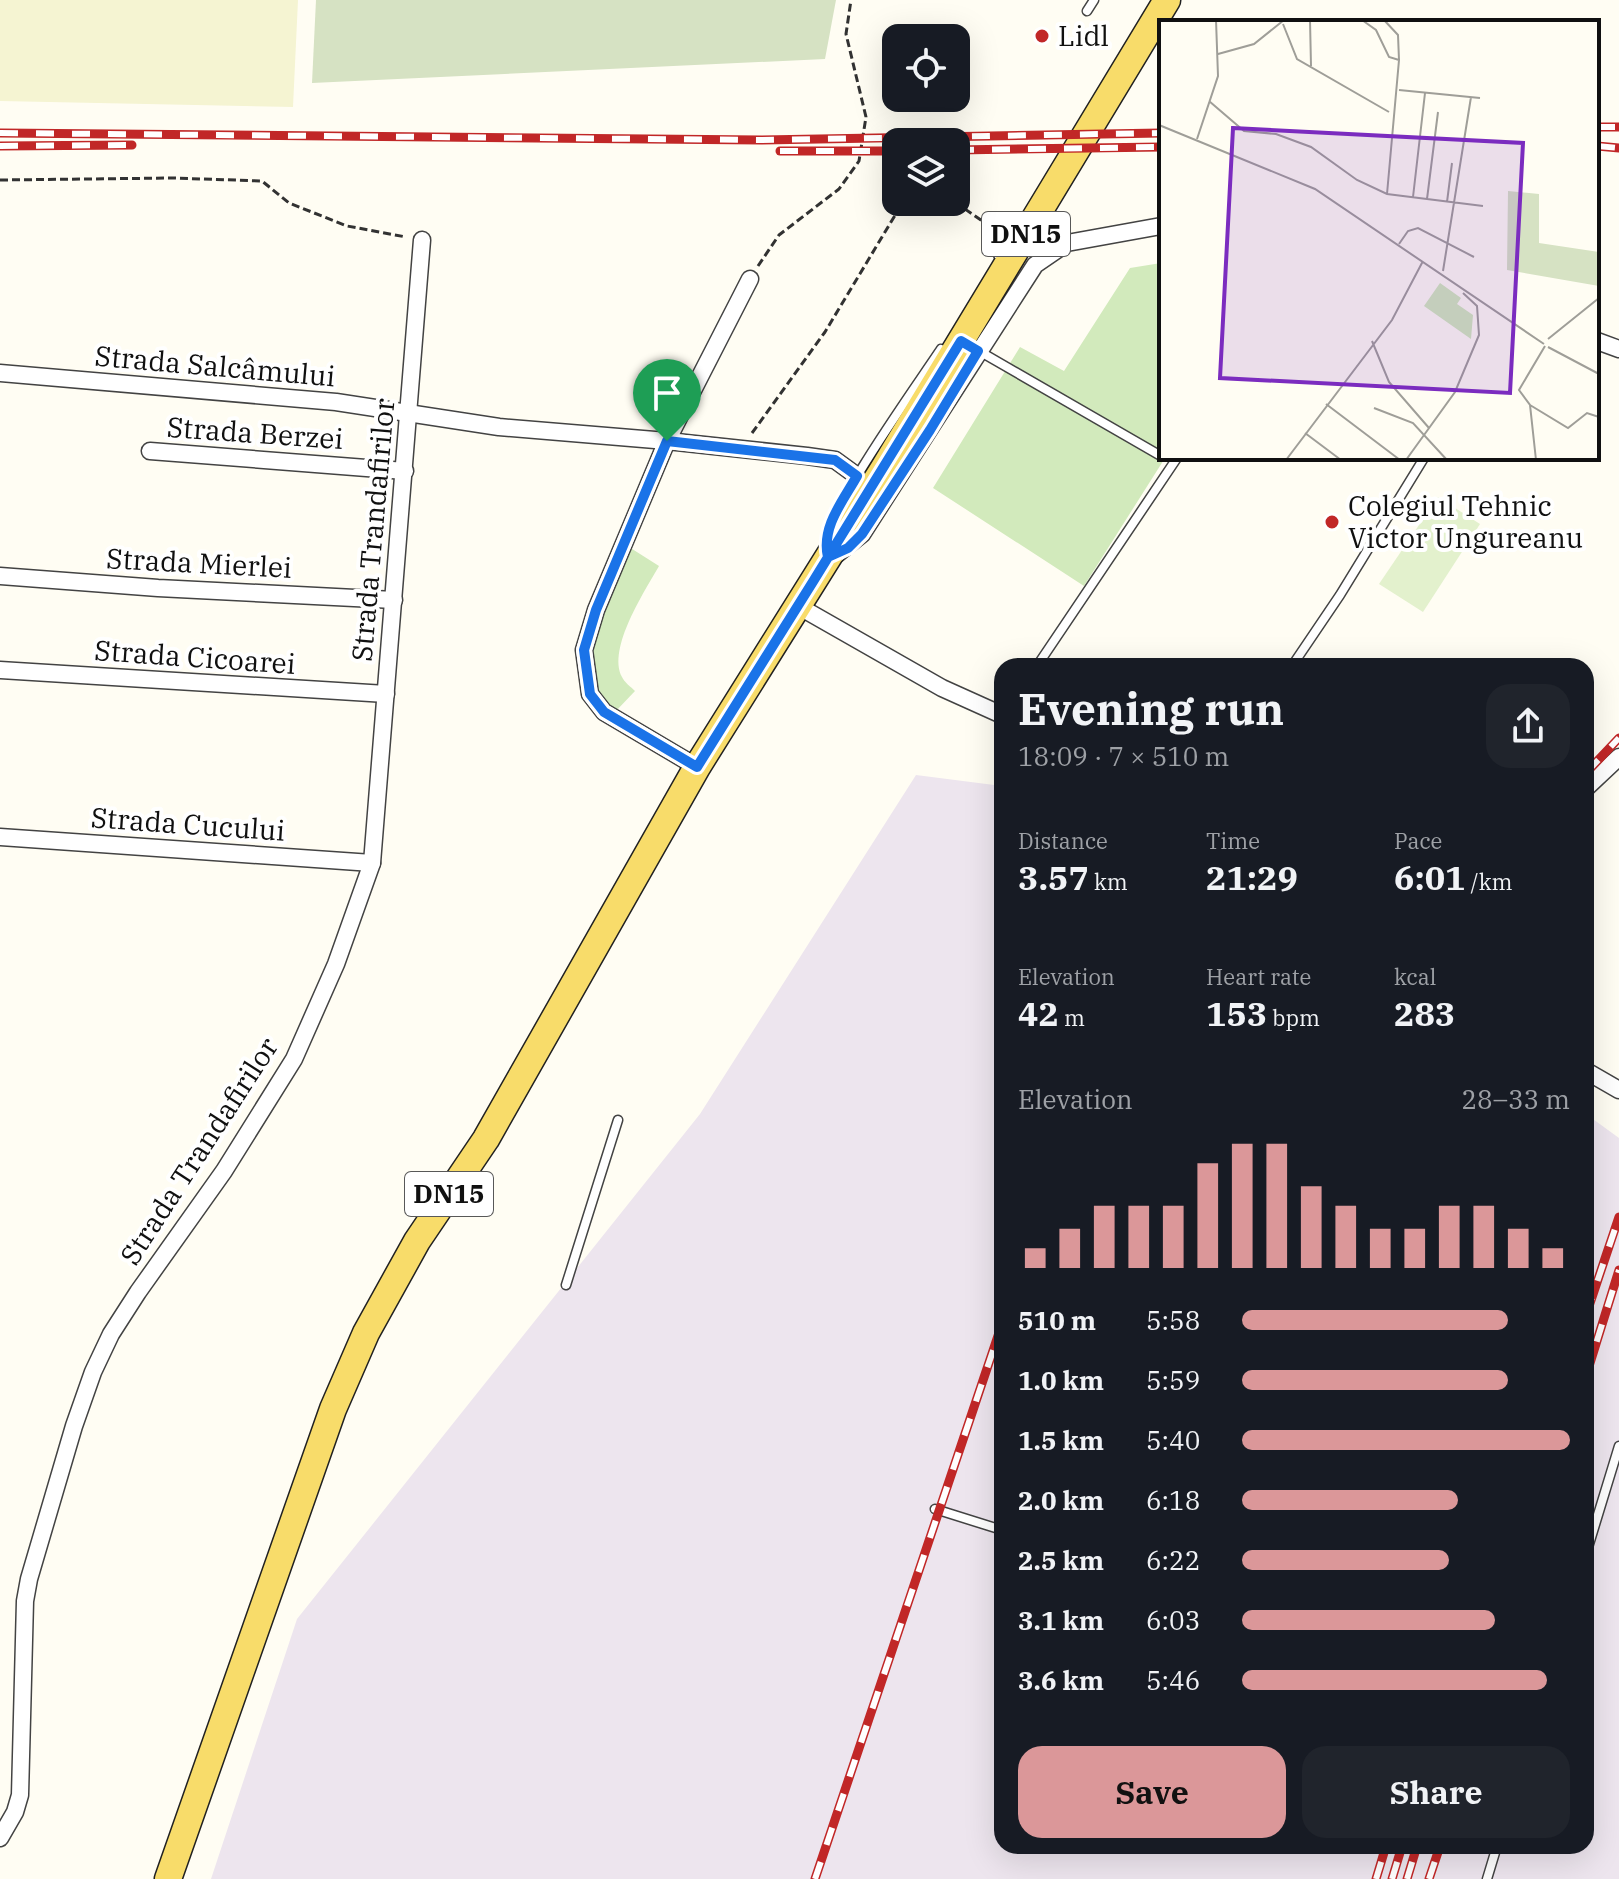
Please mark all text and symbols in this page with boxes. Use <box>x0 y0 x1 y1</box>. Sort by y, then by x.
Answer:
place label: Lidl <box>1058 17 1109 54</box>
inset map <box>1159 20 1599 460</box>
map controls <box>882 24 970 216</box>
button: locate <box>882 24 970 112</box>
marker: Lidl <box>1033 27 1051 45</box>
button: layers <box>882 128 970 216</box>
road number: DN15 <box>982 212 1070 256</box>
street label: Strada Salcâmului <box>93 337 337 394</box>
pin <box>633 359 701 441</box>
icon: arrive <box>645 371 689 415</box>
street label: Strada Trandafirilor <box>343 396 402 663</box>
street label: Strada Berzei <box>166 408 345 457</box>
place label: Colegiul Tehnic Victor Ungureanu <box>1348 487 1583 556</box>
marker: Colegiul Tehnic Victor Ungureanu <box>1323 513 1341 531</box>
street label: Strada Mierlei <box>105 539 293 586</box>
street label: Strada Cicoarei <box>93 631 297 682</box>
text: Evening run <box>1018 680 1284 737</box>
button: share <box>1486 684 1570 768</box>
text: 18:09 · 7 × 510 m <box>1018 739 1229 773</box>
street label: Strada Cucului <box>90 798 286 849</box>
text: Distance <box>1018 826 1108 855</box>
text: Time <box>1206 826 1260 855</box>
text: Pace <box>1394 826 1442 855</box>
text: 3.57 <box>1018 855 1089 899</box>
text: 21:29 <box>1206 855 1298 899</box>
text: 6:01 <box>1394 855 1466 899</box>
text: km <box>1089 867 1128 896</box>
text: /km <box>1466 867 1513 896</box>
text: Elevation <box>1018 962 1115 991</box>
text: Heart rate <box>1206 962 1311 991</box>
text: kcal <box>1394 962 1436 991</box>
text: 42 <box>1018 991 1059 1035</box>
text: 153 <box>1206 991 1267 1035</box>
text: 283 <box>1394 991 1455 1035</box>
text: m <box>1059 1003 1085 1032</box>
text: bpm <box>1267 1003 1320 1032</box>
street label: Strada Trandafirilor <box>111 1029 286 1272</box>
text: Elevation <box>1018 1082 1133 1116</box>
text: 28–33 m <box>1462 1082 1570 1116</box>
road number: DN15 <box>405 1172 493 1216</box>
text: 510 m <box>1018 1303 1096 1337</box>
text: 5:58 <box>1146 1303 1200 1337</box>
text: 1.0 km <box>1018 1363 1104 1397</box>
text: 5:59 <box>1146 1363 1200 1397</box>
text: 1.5 km <box>1018 1423 1104 1457</box>
text: 5:40 <box>1146 1423 1200 1457</box>
text: 2.0 km <box>1018 1483 1104 1517</box>
text: 6:18 <box>1146 1483 1200 1517</box>
text: 2.5 km <box>1018 1543 1104 1577</box>
text: 6:22 <box>1146 1543 1200 1577</box>
text: 3.1 km <box>1018 1603 1104 1637</box>
text: 6:03 <box>1146 1603 1200 1637</box>
text: 3.6 km <box>1018 1663 1104 1697</box>
text: 5:46 <box>1146 1663 1200 1697</box>
button: Save <box>1018 1746 1286 1838</box>
button: Share <box>1302 1746 1570 1838</box>

